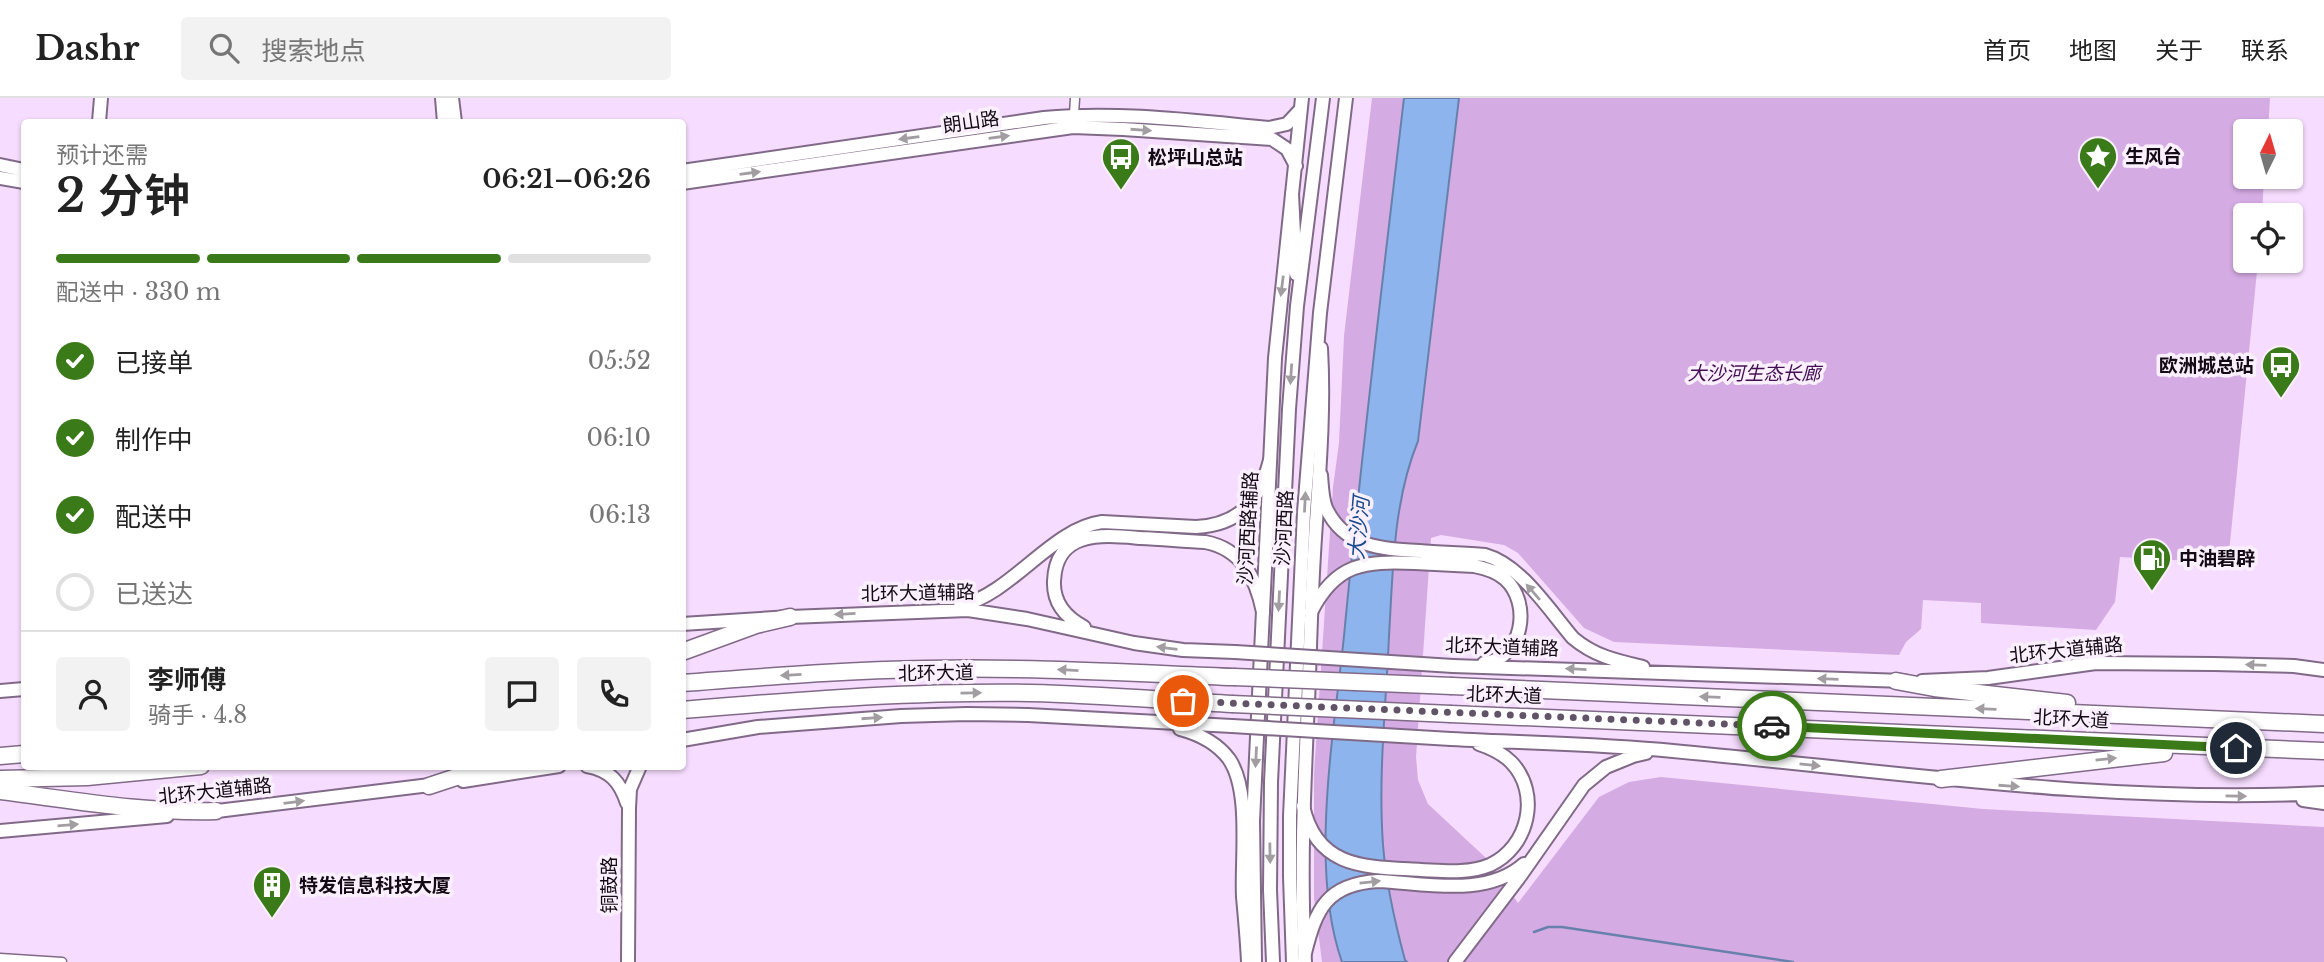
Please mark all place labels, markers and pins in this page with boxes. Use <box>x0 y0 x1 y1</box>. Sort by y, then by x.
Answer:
place icon: 生风台 <box>2077 135 2119 190</box>
bus stop icon: 松坪山总站 <box>1100 136 1142 191</box>
place label: 生风台 <box>2125 145 2182 168</box>
place label: 松坪山总站 <box>1148 146 1243 169</box>
bus stop icon: 欧洲城总站 <box>2260 344 2302 399</box>
place label: 欧洲城总站 <box>2159 354 2254 377</box>
fuel station icon: 中油碧辟 <box>2131 537 2173 592</box>
place label: 中油碧辟 <box>2179 547 2255 570</box>
pin <box>1153 671 1213 731</box>
pin <box>2206 718 2266 778</box>
building icon: 特发信息科技大厦 <box>251 864 293 919</box>
place label: 特发信息科技大厦 <box>299 874 451 897</box>

